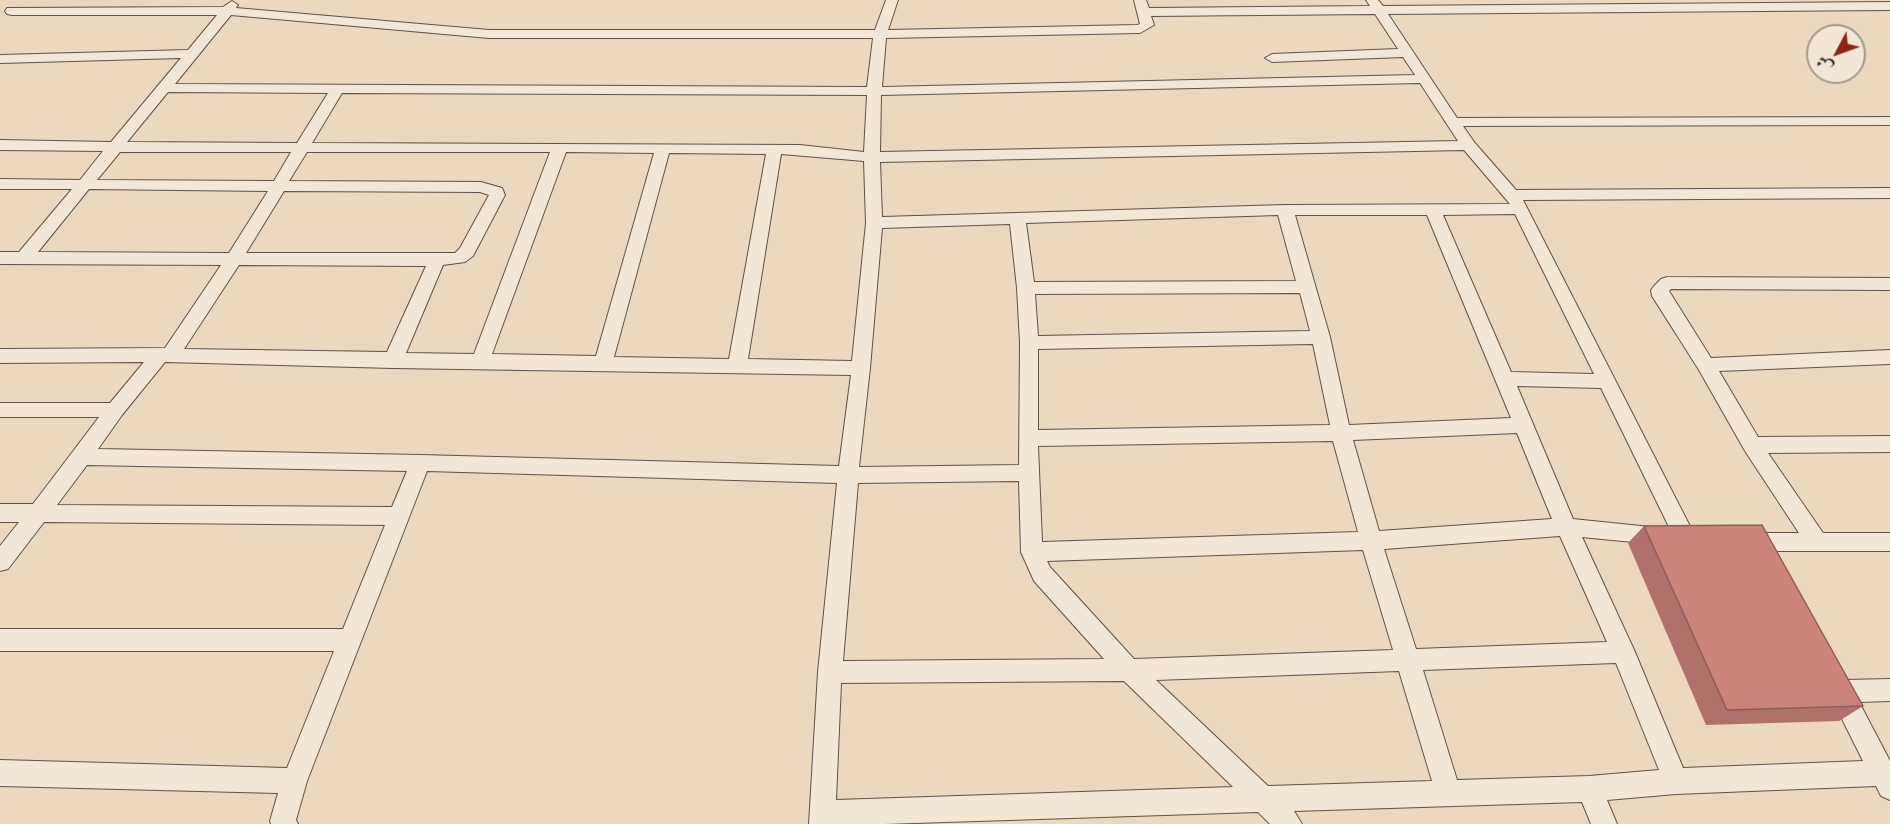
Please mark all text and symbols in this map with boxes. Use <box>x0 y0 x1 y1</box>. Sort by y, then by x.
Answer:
north arrow <box>1806 24 1866 84</box>
text: ش <box>1810 51 1838 78</box>

